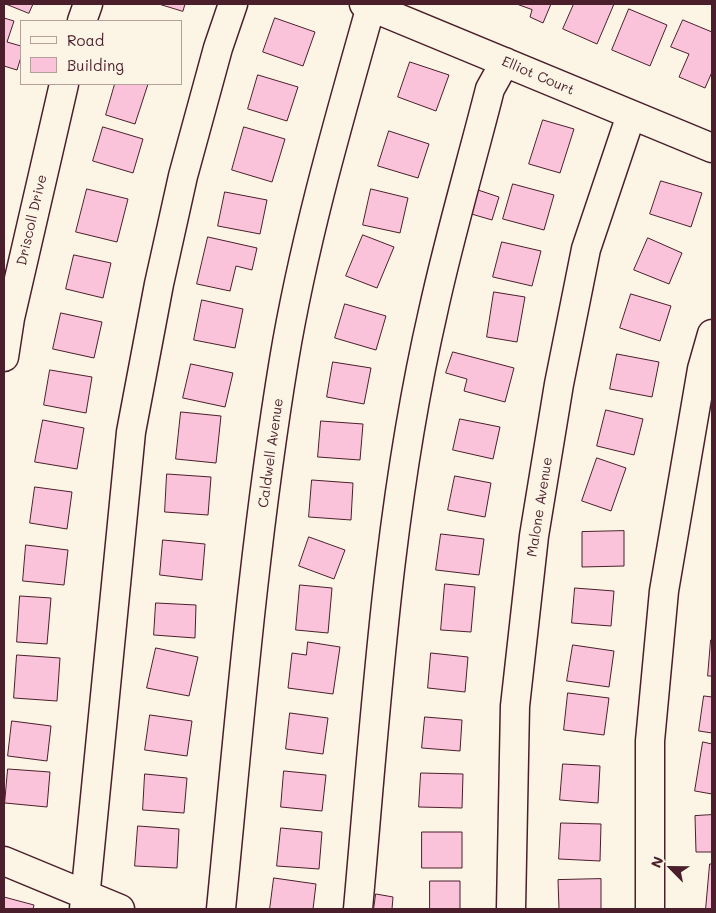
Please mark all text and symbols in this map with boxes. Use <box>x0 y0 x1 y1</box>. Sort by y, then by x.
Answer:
legend <box>20 20 182 85</box>
text: Road <box>67 30 104 50</box>
street label: Elliot Court <box>499 53 577 99</box>
text: Building <box>67 55 124 75</box>
street label: Driscoll Drive <box>13 173 51 267</box>
street label: Caldwell Avenue <box>255 397 287 509</box>
street label: Malone Avenue <box>524 456 556 558</box>
north arrow <box>646 843 696 893</box>
text: N <box>646 853 668 871</box>

